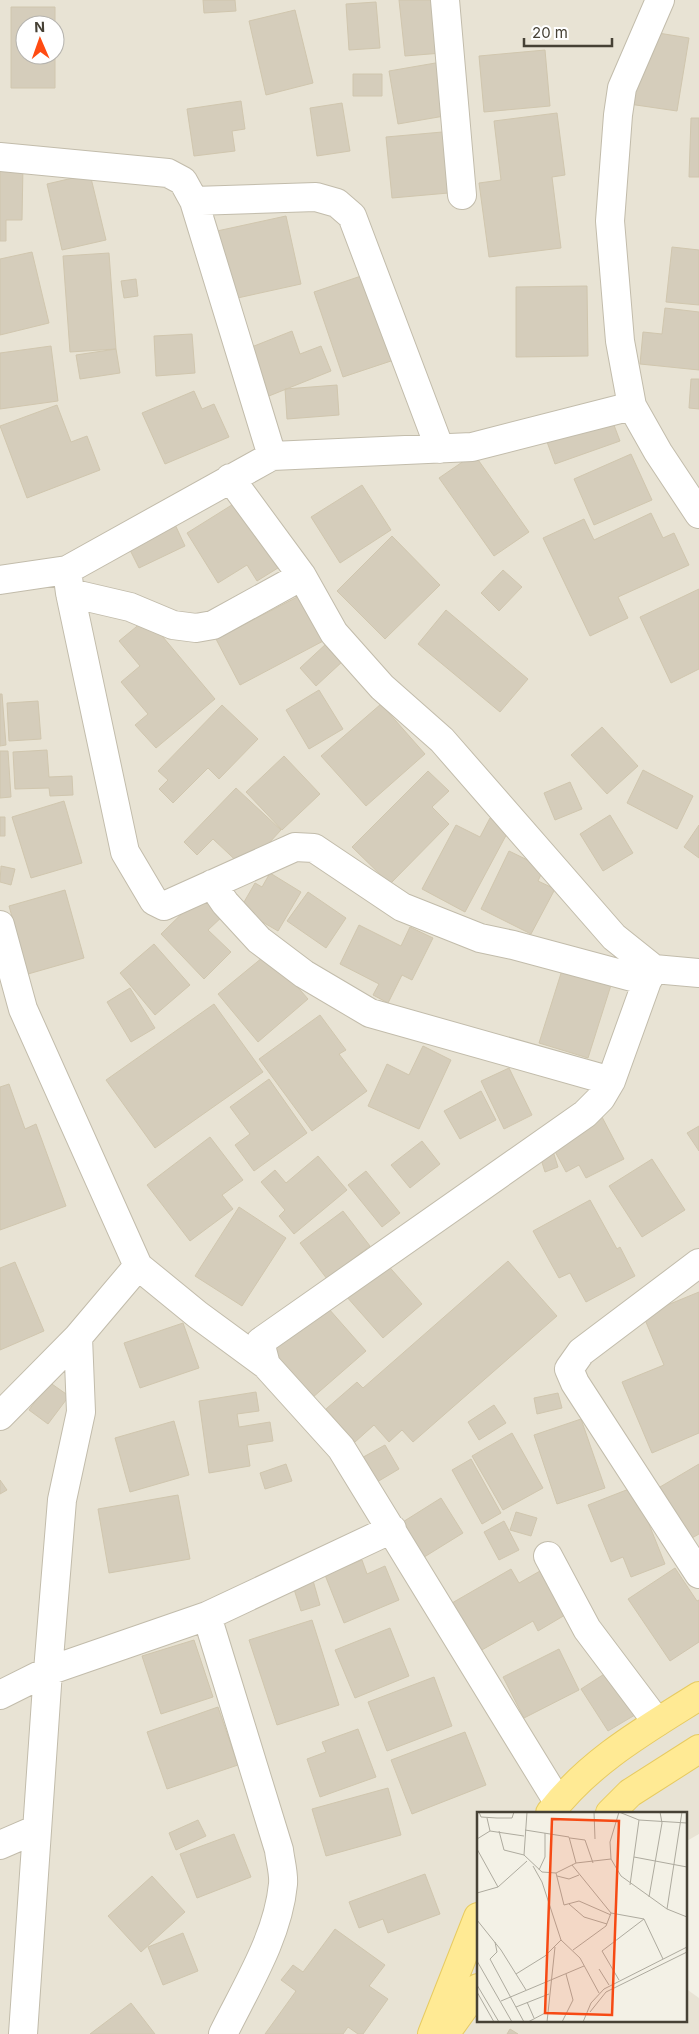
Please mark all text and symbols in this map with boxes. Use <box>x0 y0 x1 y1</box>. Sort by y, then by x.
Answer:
north arrow <box>15 15 65 65</box>
scale bar <box>524 15 612 47</box>
text: N <box>34 18 45 35</box>
text: 20 m <box>532 23 568 42</box>
inset map <box>477 1812 686 2022</box>

